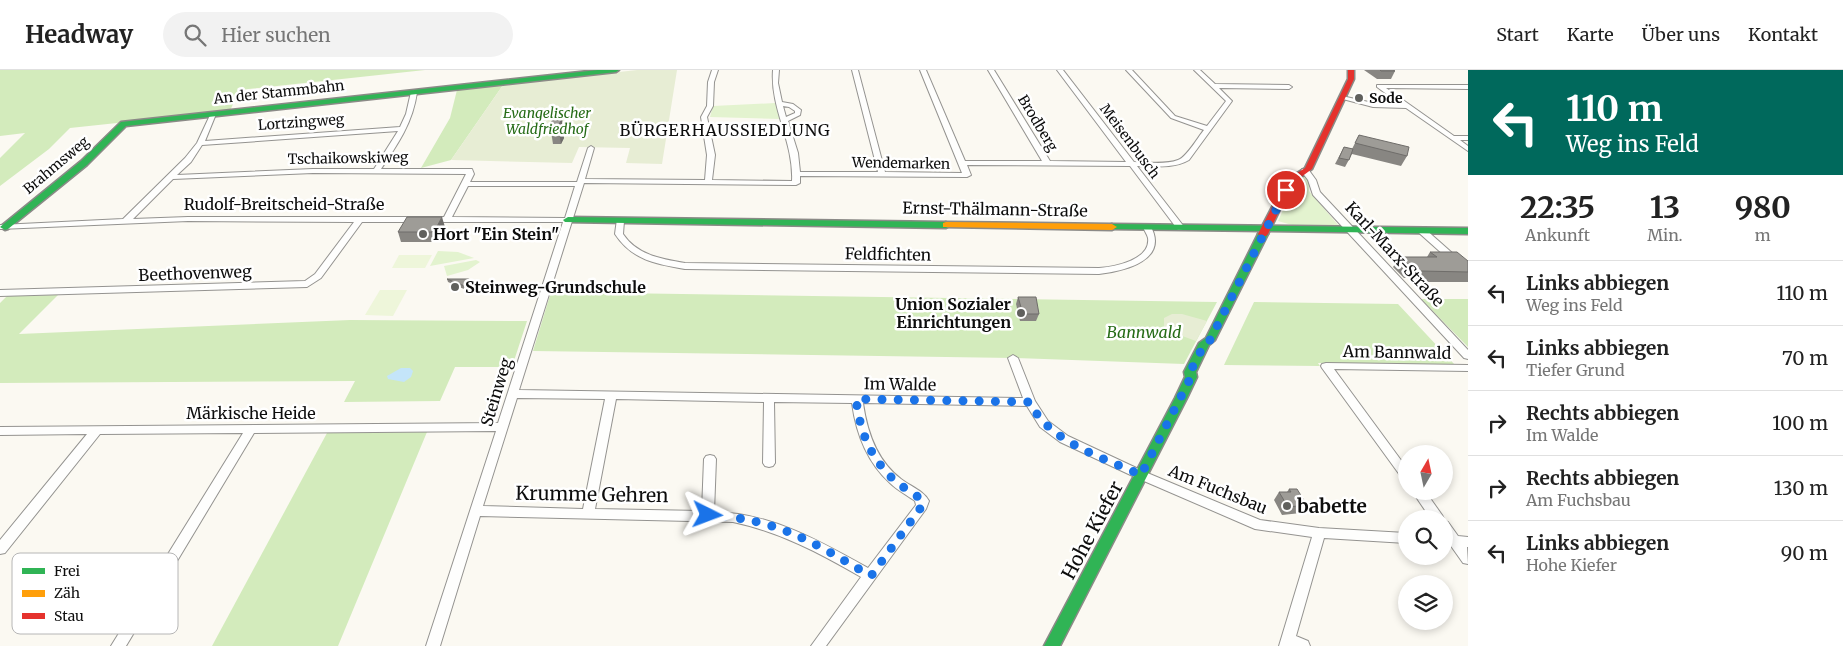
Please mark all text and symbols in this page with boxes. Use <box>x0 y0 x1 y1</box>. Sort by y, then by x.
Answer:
search box <box>163 12 513 57</box>
text: Headway <box>25 19 133 50</box>
icon: search <box>181 21 209 49</box>
text: Hier suchen <box>221 23 331 47</box>
text: Start <box>1496 23 1539 46</box>
text: Karte <box>1567 23 1614 46</box>
text: Über uns <box>1642 23 1720 46</box>
text: Kontakt <box>1748 23 1818 46</box>
street label: An der Stammbahn <box>212 76 345 108</box>
text: 110 m <box>1566 87 1663 131</box>
place label: Sode <box>1369 89 1403 107</box>
icon: left <box>1483 90 1548 155</box>
street label: Brodberg <box>1014 92 1062 155</box>
marker: Sode <box>1353 92 1365 104</box>
street label: Meisenbusch <box>1096 100 1164 182</box>
park label: Evangelischer Waldfriedhof <box>503 104 591 138</box>
street label: Lortzingweg <box>257 110 345 134</box>
district label: BÜRGERHAUSSIEDLUNG <box>619 120 831 140</box>
text: Weg ins Feld <box>1566 130 1699 158</box>
street label: Brahmsweg <box>19 132 93 198</box>
street label: Tschaikowskiweg <box>288 148 409 168</box>
street label: Wendemarken <box>851 153 950 173</box>
pin <box>1265 169 1307 211</box>
icon: arrive <box>1272 176 1300 204</box>
text: 22:35 <box>1520 188 1595 226</box>
text: 13 <box>1650 188 1680 226</box>
text: 980 <box>1735 188 1791 226</box>
street label: Rudolf-Breitscheid-Straße <box>184 194 384 214</box>
street label: Ernst-Thälmann-Straße <box>902 197 1088 221</box>
street label: Karl-Marx-Straße <box>1341 197 1449 311</box>
place label: Hort "Ein Stein" <box>433 224 560 244</box>
text: Ankunft <box>1525 225 1590 245</box>
text: Min. <box>1647 225 1683 245</box>
text: m <box>1755 225 1771 245</box>
marker: Hort "Ein Stein" <box>417 228 429 240</box>
street label: Feldfichten <box>845 243 932 265</box>
street label: Beethovenweg <box>138 261 252 285</box>
text: Links abbiegen <box>1526 271 1669 295</box>
place label: Steinweg-Grundschule <box>465 277 646 297</box>
icon: left <box>1483 279 1511 307</box>
marker: Steinweg-Grundschule <box>449 281 461 293</box>
text: 110 m <box>1777 281 1828 305</box>
place label: Union Sozialer Einrichtungen <box>895 294 1012 332</box>
text: Weg ins Feld <box>1526 295 1623 315</box>
marker: Union Sozialer Einrichtungen <box>1015 307 1027 319</box>
park label: Bannwald <box>1107 322 1182 342</box>
text: Links abbiegen <box>1526 336 1669 360</box>
street label: Am Bannwald <box>1342 341 1452 363</box>
icon: left <box>1483 344 1511 372</box>
text: 70 m <box>1782 346 1828 370</box>
street label: Steinweg <box>476 355 516 429</box>
text: Tiefer Grund <box>1526 360 1625 380</box>
street label: Im Walde <box>864 373 936 395</box>
text: Rechts abbiegen <box>1526 401 1679 425</box>
street label: Märkische Heide <box>186 403 316 423</box>
icon: right <box>1483 409 1511 437</box>
text: 100 m <box>1772 411 1828 435</box>
text: Im Walde <box>1526 425 1598 445</box>
north arrow <box>1398 445 1452 500</box>
map controls <box>1398 445 1453 630</box>
street label: Am Fuchsbau <box>1165 460 1270 518</box>
text: Rechts abbiegen <box>1526 466 1679 490</box>
icon: right <box>1483 474 1511 502</box>
street label: Hohe Kiefer <box>1056 476 1128 583</box>
text: 130 m <box>1774 476 1828 500</box>
street label: Krumme Gehren <box>515 481 669 507</box>
position arrow <box>681 488 733 540</box>
text: Am Fuchsbau <box>1526 490 1631 510</box>
place label: babette <box>1297 494 1367 518</box>
marker: babette <box>1281 500 1293 512</box>
button: search <box>1398 510 1453 565</box>
text: Links abbiegen <box>1526 531 1669 555</box>
icon: left <box>1483 539 1511 567</box>
text: 90 m <box>1781 541 1828 565</box>
legend <box>12 553 178 634</box>
text: Hohe Kiefer <box>1526 555 1617 575</box>
text: Frei <box>54 562 80 580</box>
button: layers <box>1398 575 1453 630</box>
text: Zäh <box>54 584 80 602</box>
text: Stau <box>54 607 84 625</box>

